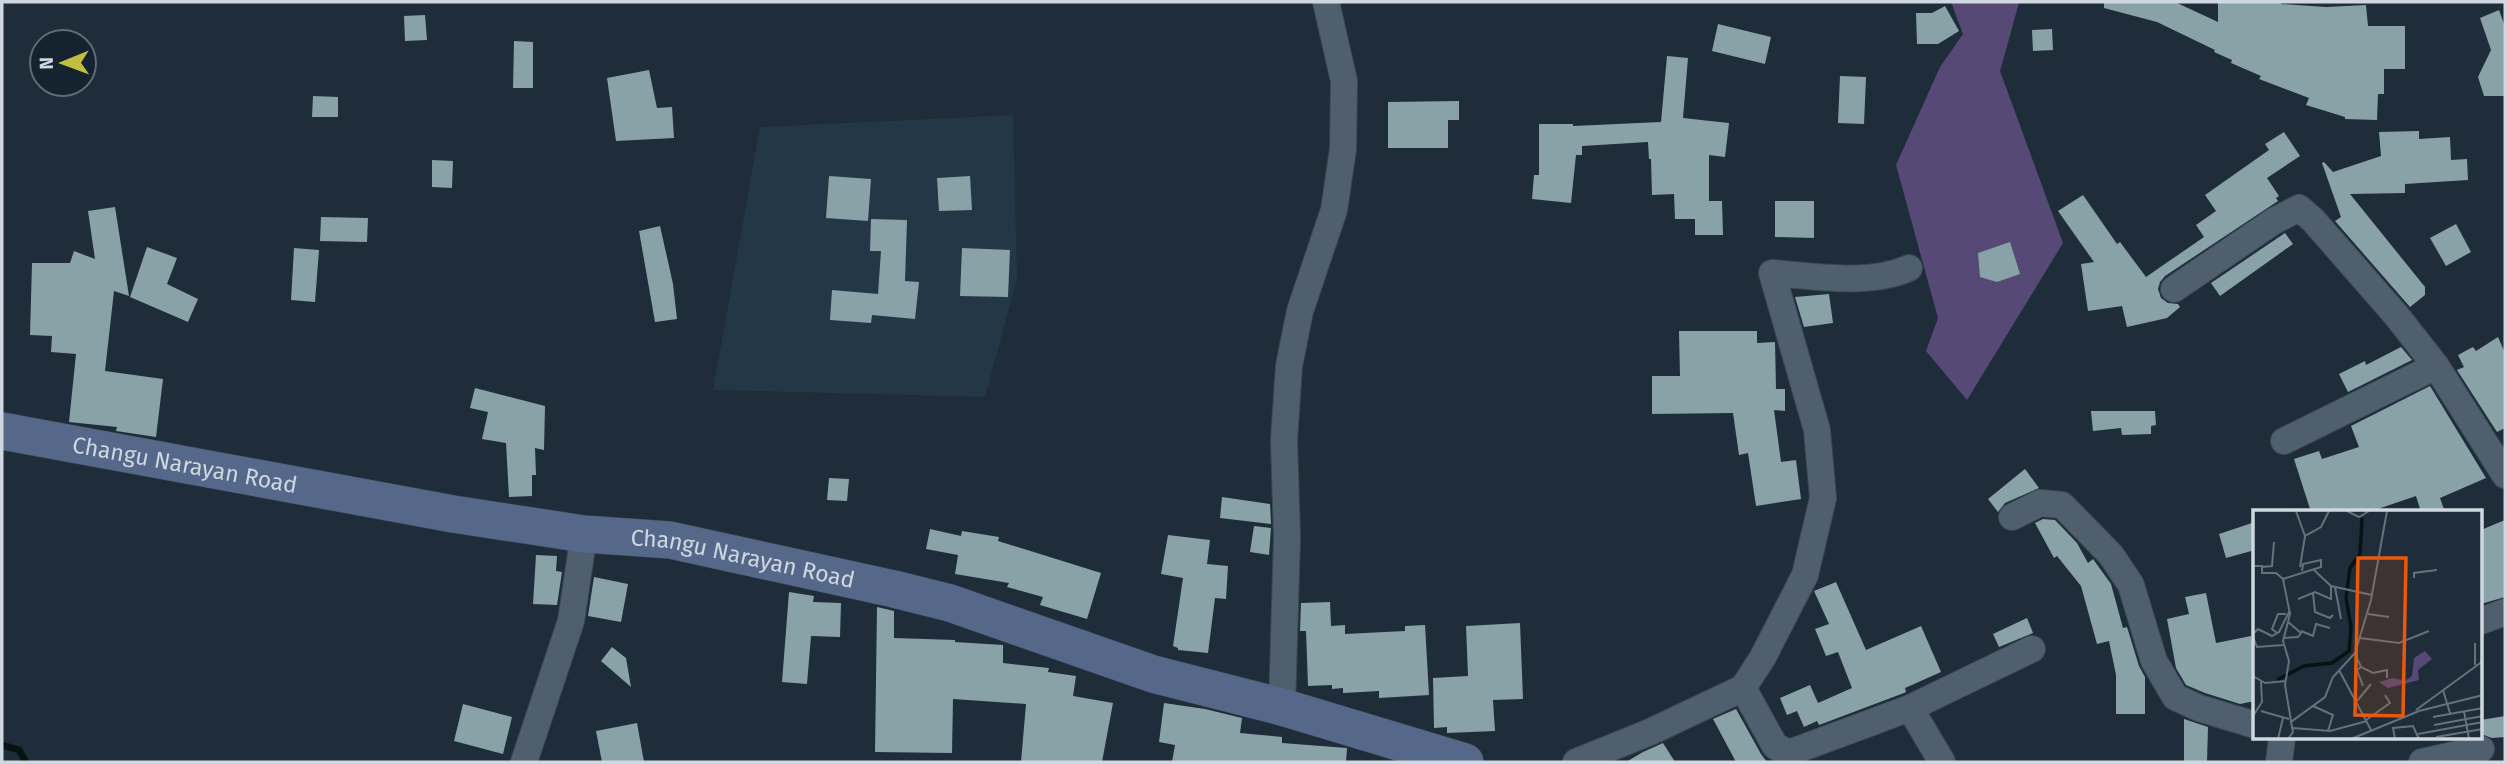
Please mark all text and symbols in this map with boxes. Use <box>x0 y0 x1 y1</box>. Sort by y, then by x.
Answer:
north arrow <box>28 28 98 98</box>
text: N <box>35 57 58 70</box>
street label: Changu Narayan Road <box>70 430 300 499</box>
inset map <box>2253 510 2482 740</box>
street label: Changu Narayan Road <box>630 523 857 594</box>

